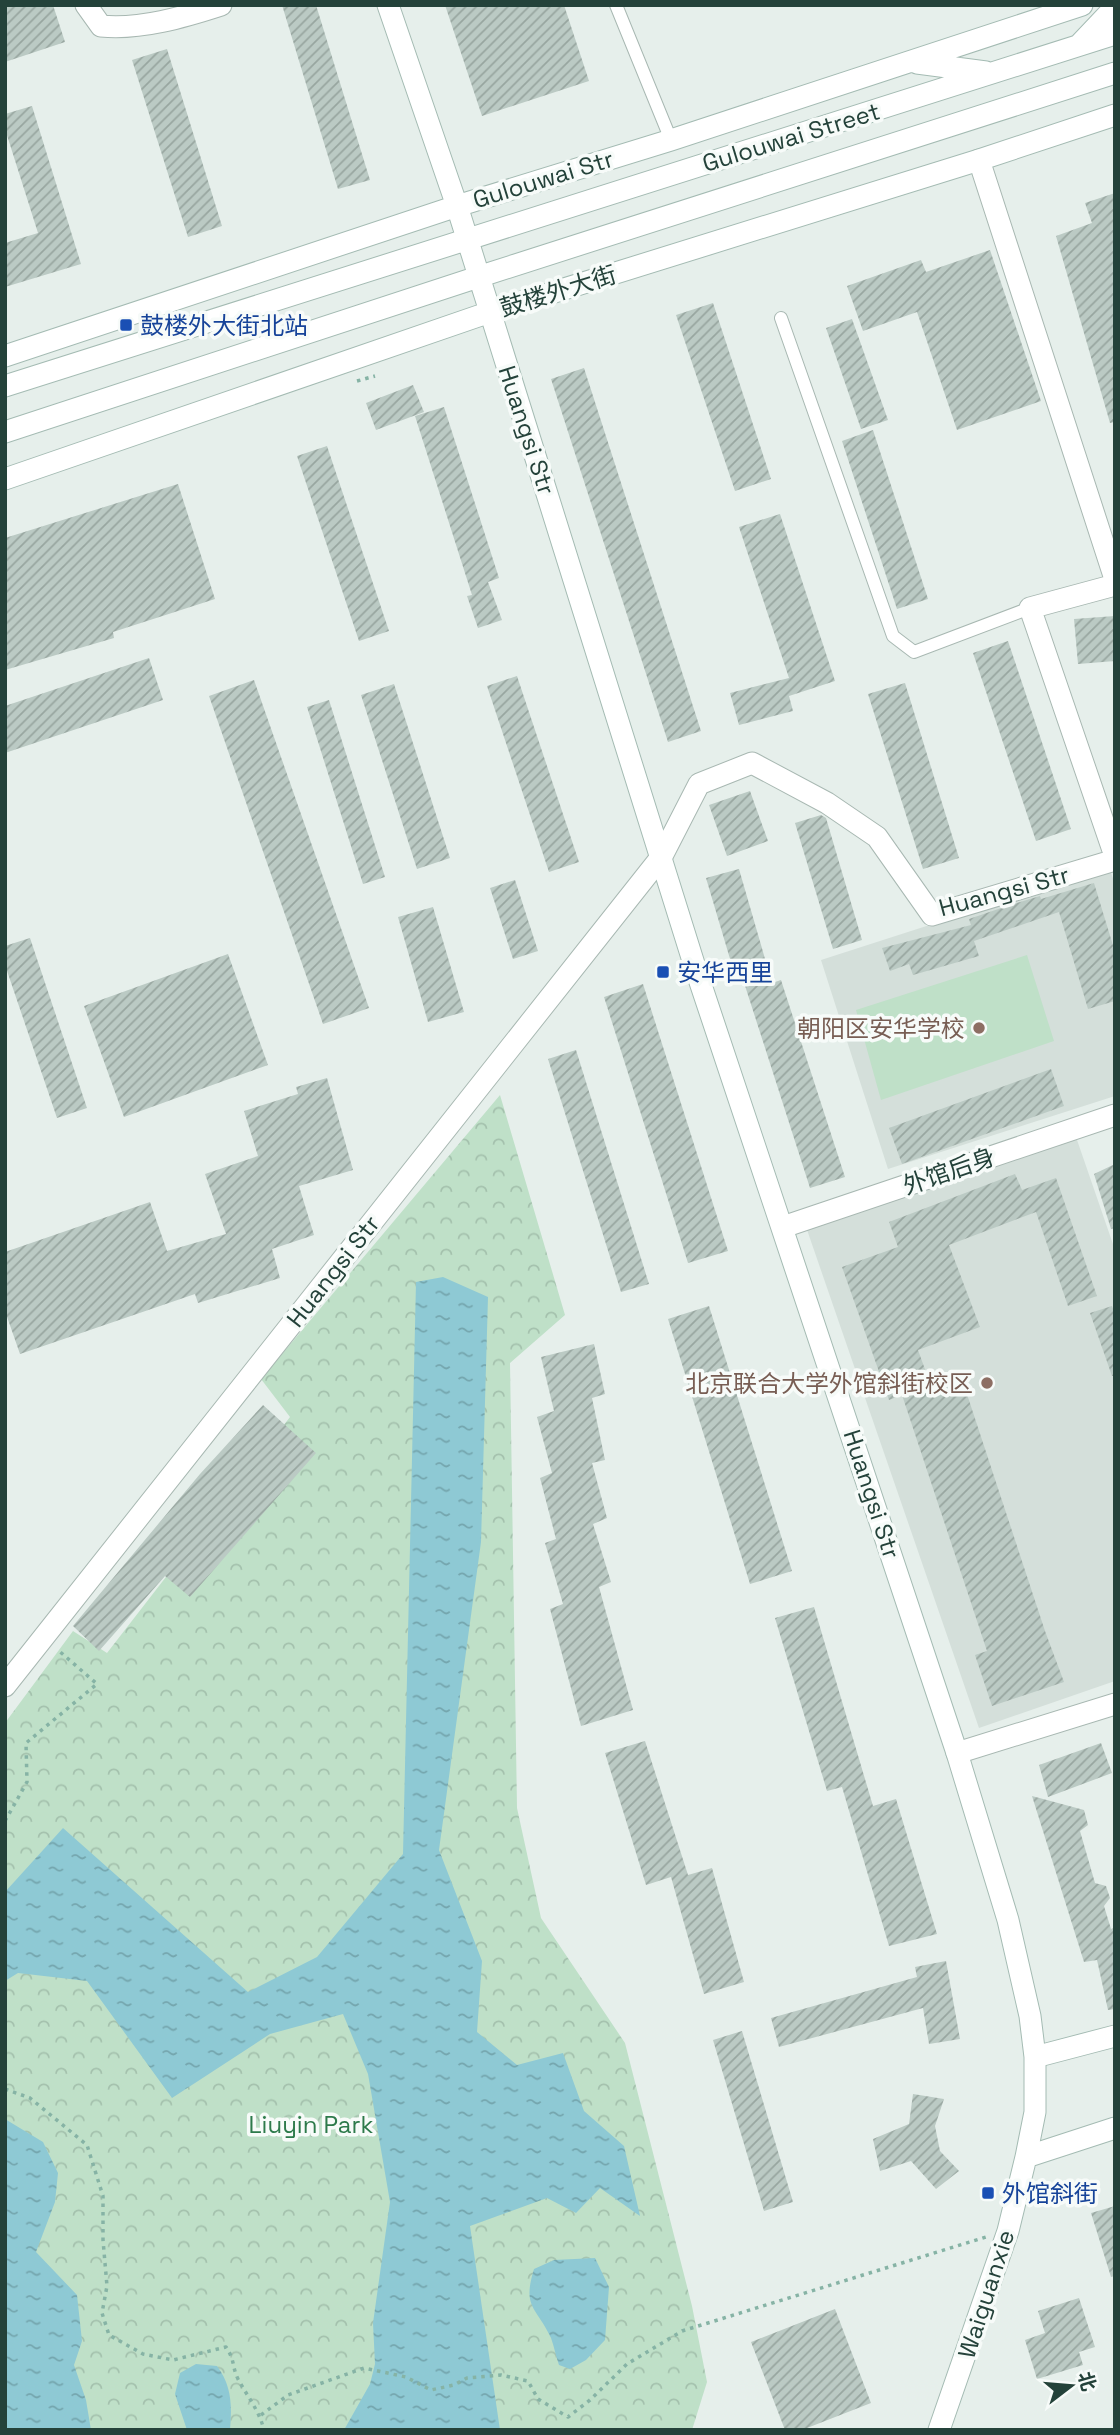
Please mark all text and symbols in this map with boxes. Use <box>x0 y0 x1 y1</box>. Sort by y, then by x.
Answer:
street label: Gulouwai Street <box>698 95 884 179</box>
street label: Gulouwai Str <box>469 143 617 215</box>
street label: 鼓楼外大街 <box>496 259 620 323</box>
place label: 鼓楼外大街北站 <box>140 310 308 341</box>
marker: 鼓楼外大街北站 <box>118 317 134 333</box>
street label: Huangsi Str <box>492 362 562 498</box>
street label: Huangsi Str <box>935 859 1073 923</box>
place label: 安华西里 <box>677 957 773 988</box>
marker: 安华西里 <box>655 964 671 980</box>
place label: 朝阳区安华学校 <box>797 1013 965 1044</box>
marker: 朝阳区安华学校 <box>971 1020 987 1036</box>
street label: 外馆后身 <box>899 1141 999 1201</box>
street label: Huangsi Str <box>280 1209 386 1333</box>
place label: 北京联合大学外馆斜街校区 <box>685 1368 973 1399</box>
marker: 北京联合大学外馆斜街校区 <box>979 1375 995 1391</box>
street label: Huangsi Str <box>837 1426 907 1562</box>
park label: Liuyin Park <box>248 2109 374 2140</box>
place label: 外馆斜街 <box>1002 2178 1098 2209</box>
marker: 外馆斜街 <box>980 2185 996 2201</box>
street label: Waiguanxie <box>951 2226 1021 2362</box>
north arrow <box>1036 2351 1106 2421</box>
text: 北 <box>1072 2369 1101 2394</box>

